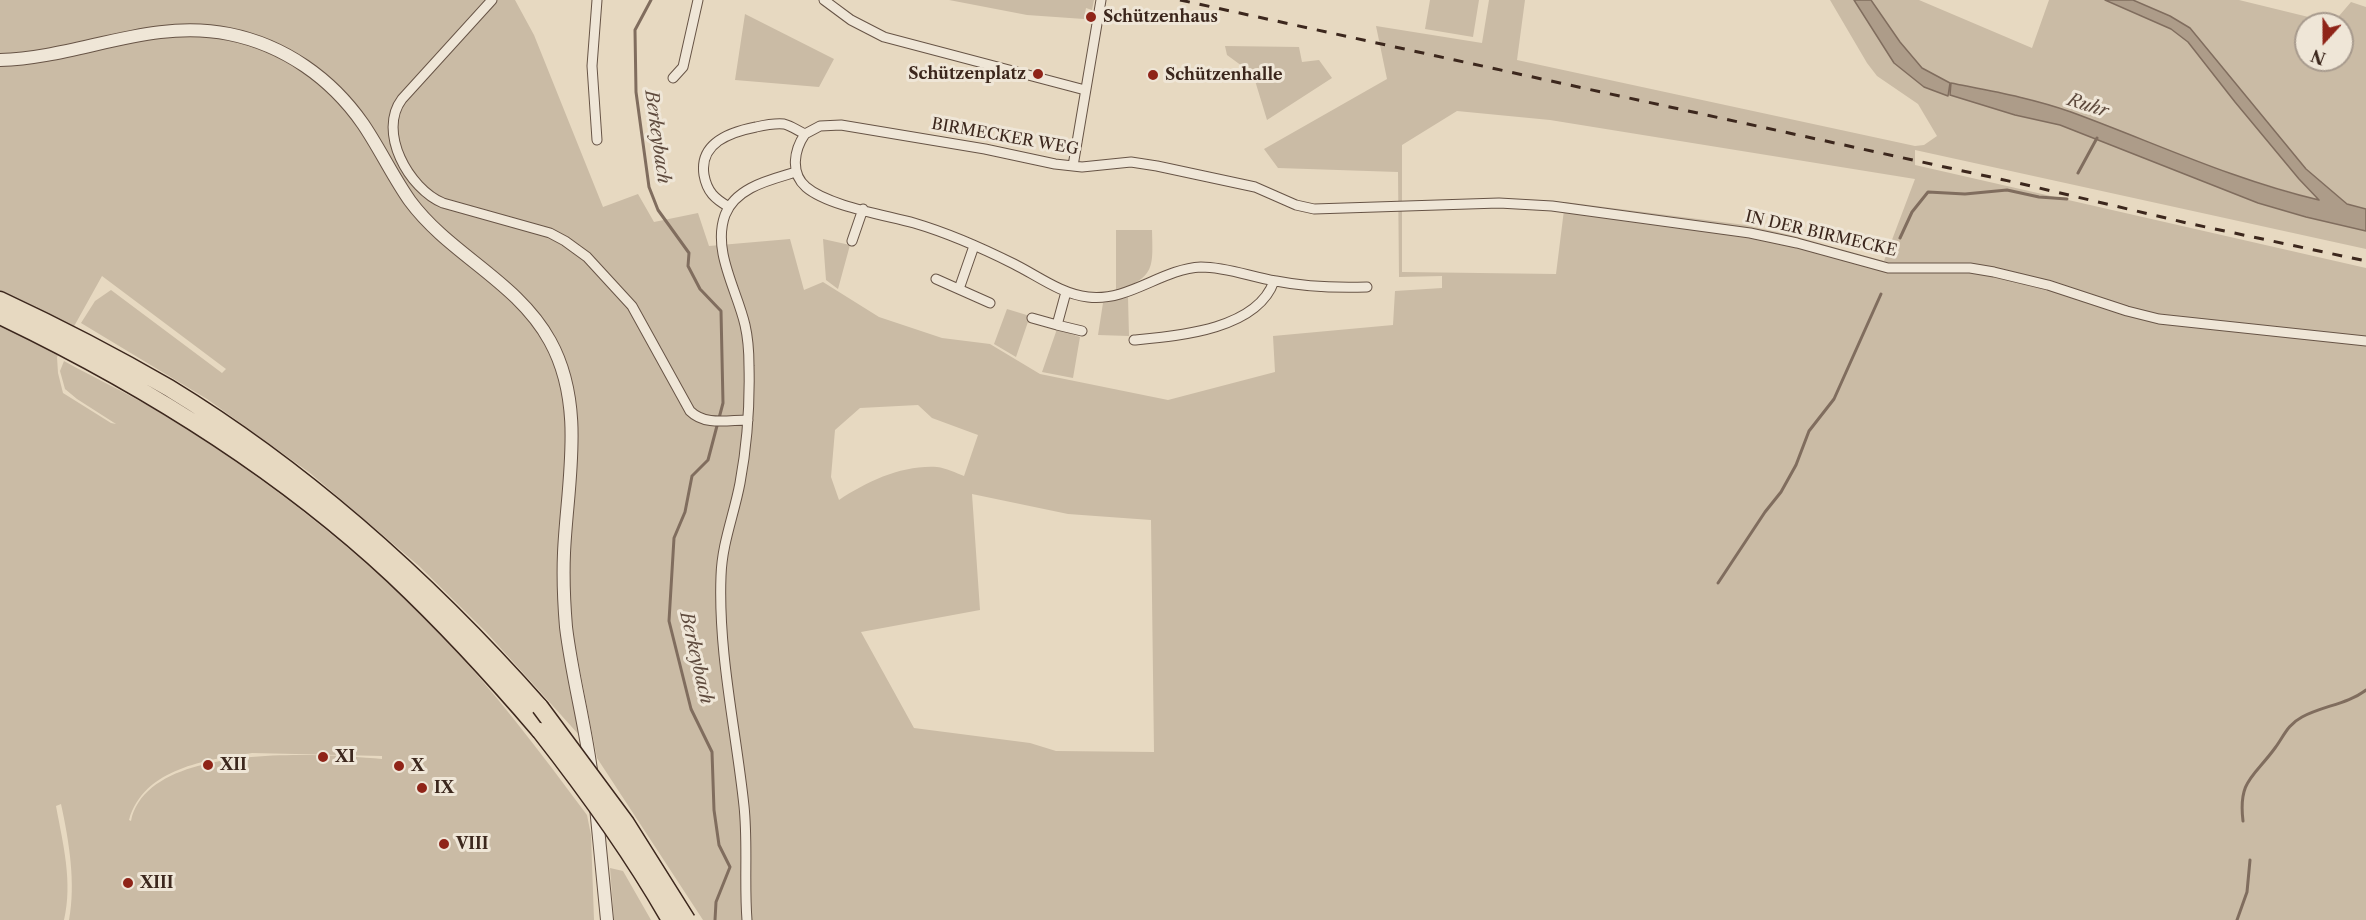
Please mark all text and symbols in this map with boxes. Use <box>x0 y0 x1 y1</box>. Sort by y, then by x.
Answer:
place label: Schützenhaus <box>1103 7 1218 27</box>
marker: Schützenhaus <box>1084 10 1098 24</box>
north arrow <box>2294 12 2354 72</box>
text: N <box>2308 45 2328 69</box>
place label: Schützenplatz <box>908 64 1026 84</box>
place label: Schützenhalle <box>1165 65 1283 85</box>
marker: Schützenplatz <box>1031 67 1045 81</box>
marker: Schützenhalle <box>1146 68 1160 82</box>
water label: Berkeybach <box>640 89 674 185</box>
water label: Ruhr <box>2065 89 2111 123</box>
street label: BIRMECKER WEG <box>930 115 1080 159</box>
street label: IN DER BIRMECKE <box>1743 207 1899 261</box>
water label: Berkeybach <box>675 610 717 706</box>
place label: XI <box>335 747 355 767</box>
marker: XI <box>316 750 330 764</box>
place label: XII <box>220 755 247 775</box>
place label: X <box>411 756 424 776</box>
marker: XII <box>201 758 215 772</box>
marker: X <box>392 759 406 773</box>
place label: IX <box>434 778 454 798</box>
marker: IX <box>415 781 429 795</box>
place label: VIII <box>456 834 489 854</box>
marker: VIII <box>437 837 451 851</box>
place label: XIII <box>140 873 173 893</box>
marker: XIII <box>121 876 135 890</box>

